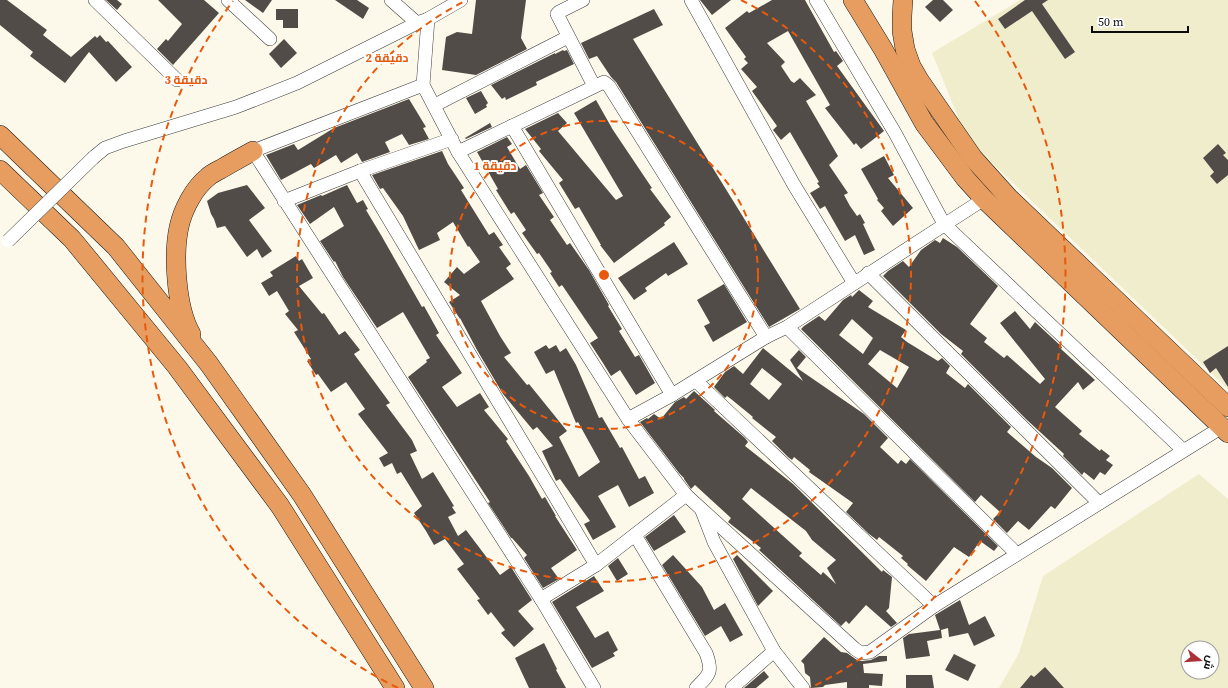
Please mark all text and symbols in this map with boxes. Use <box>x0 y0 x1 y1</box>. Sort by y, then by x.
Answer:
scale bar <box>1092 8 1188 34</box>
text: 50 m <box>1098 14 1124 30</box>
text: 2 دقيقة <box>365 50 409 66</box>
text: 3 دقيقة <box>164 72 208 88</box>
text: 1 دقيقة <box>473 158 517 174</box>
centre of rings <box>597 268 611 282</box>
north arrow <box>1180 640 1220 680</box>
text: ش <box>1200 654 1218 672</box>

